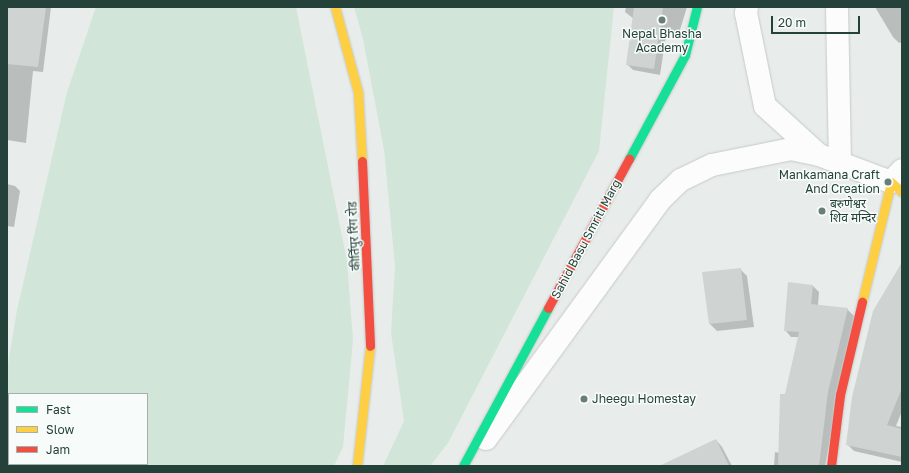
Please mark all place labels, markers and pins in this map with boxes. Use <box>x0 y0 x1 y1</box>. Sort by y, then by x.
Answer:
marker: Nepal Bhasha Academy <box>657 15 667 25</box>
place label: Nepal Bhasha Academy <box>622 27 702 55</box>
place label: Mankamana Craft And Creation <box>779 168 880 196</box>
marker: Mankamana Craft And Creation <box>883 177 893 187</box>
place label: बरुणेश्वर शिव मन्दिर <box>830 197 876 225</box>
marker: बरुणेश्वर शिव मन्दिर <box>817 206 827 216</box>
place label: Jheegu Homestay <box>592 392 696 406</box>
marker: Jheegu Homestay <box>579 394 589 404</box>

